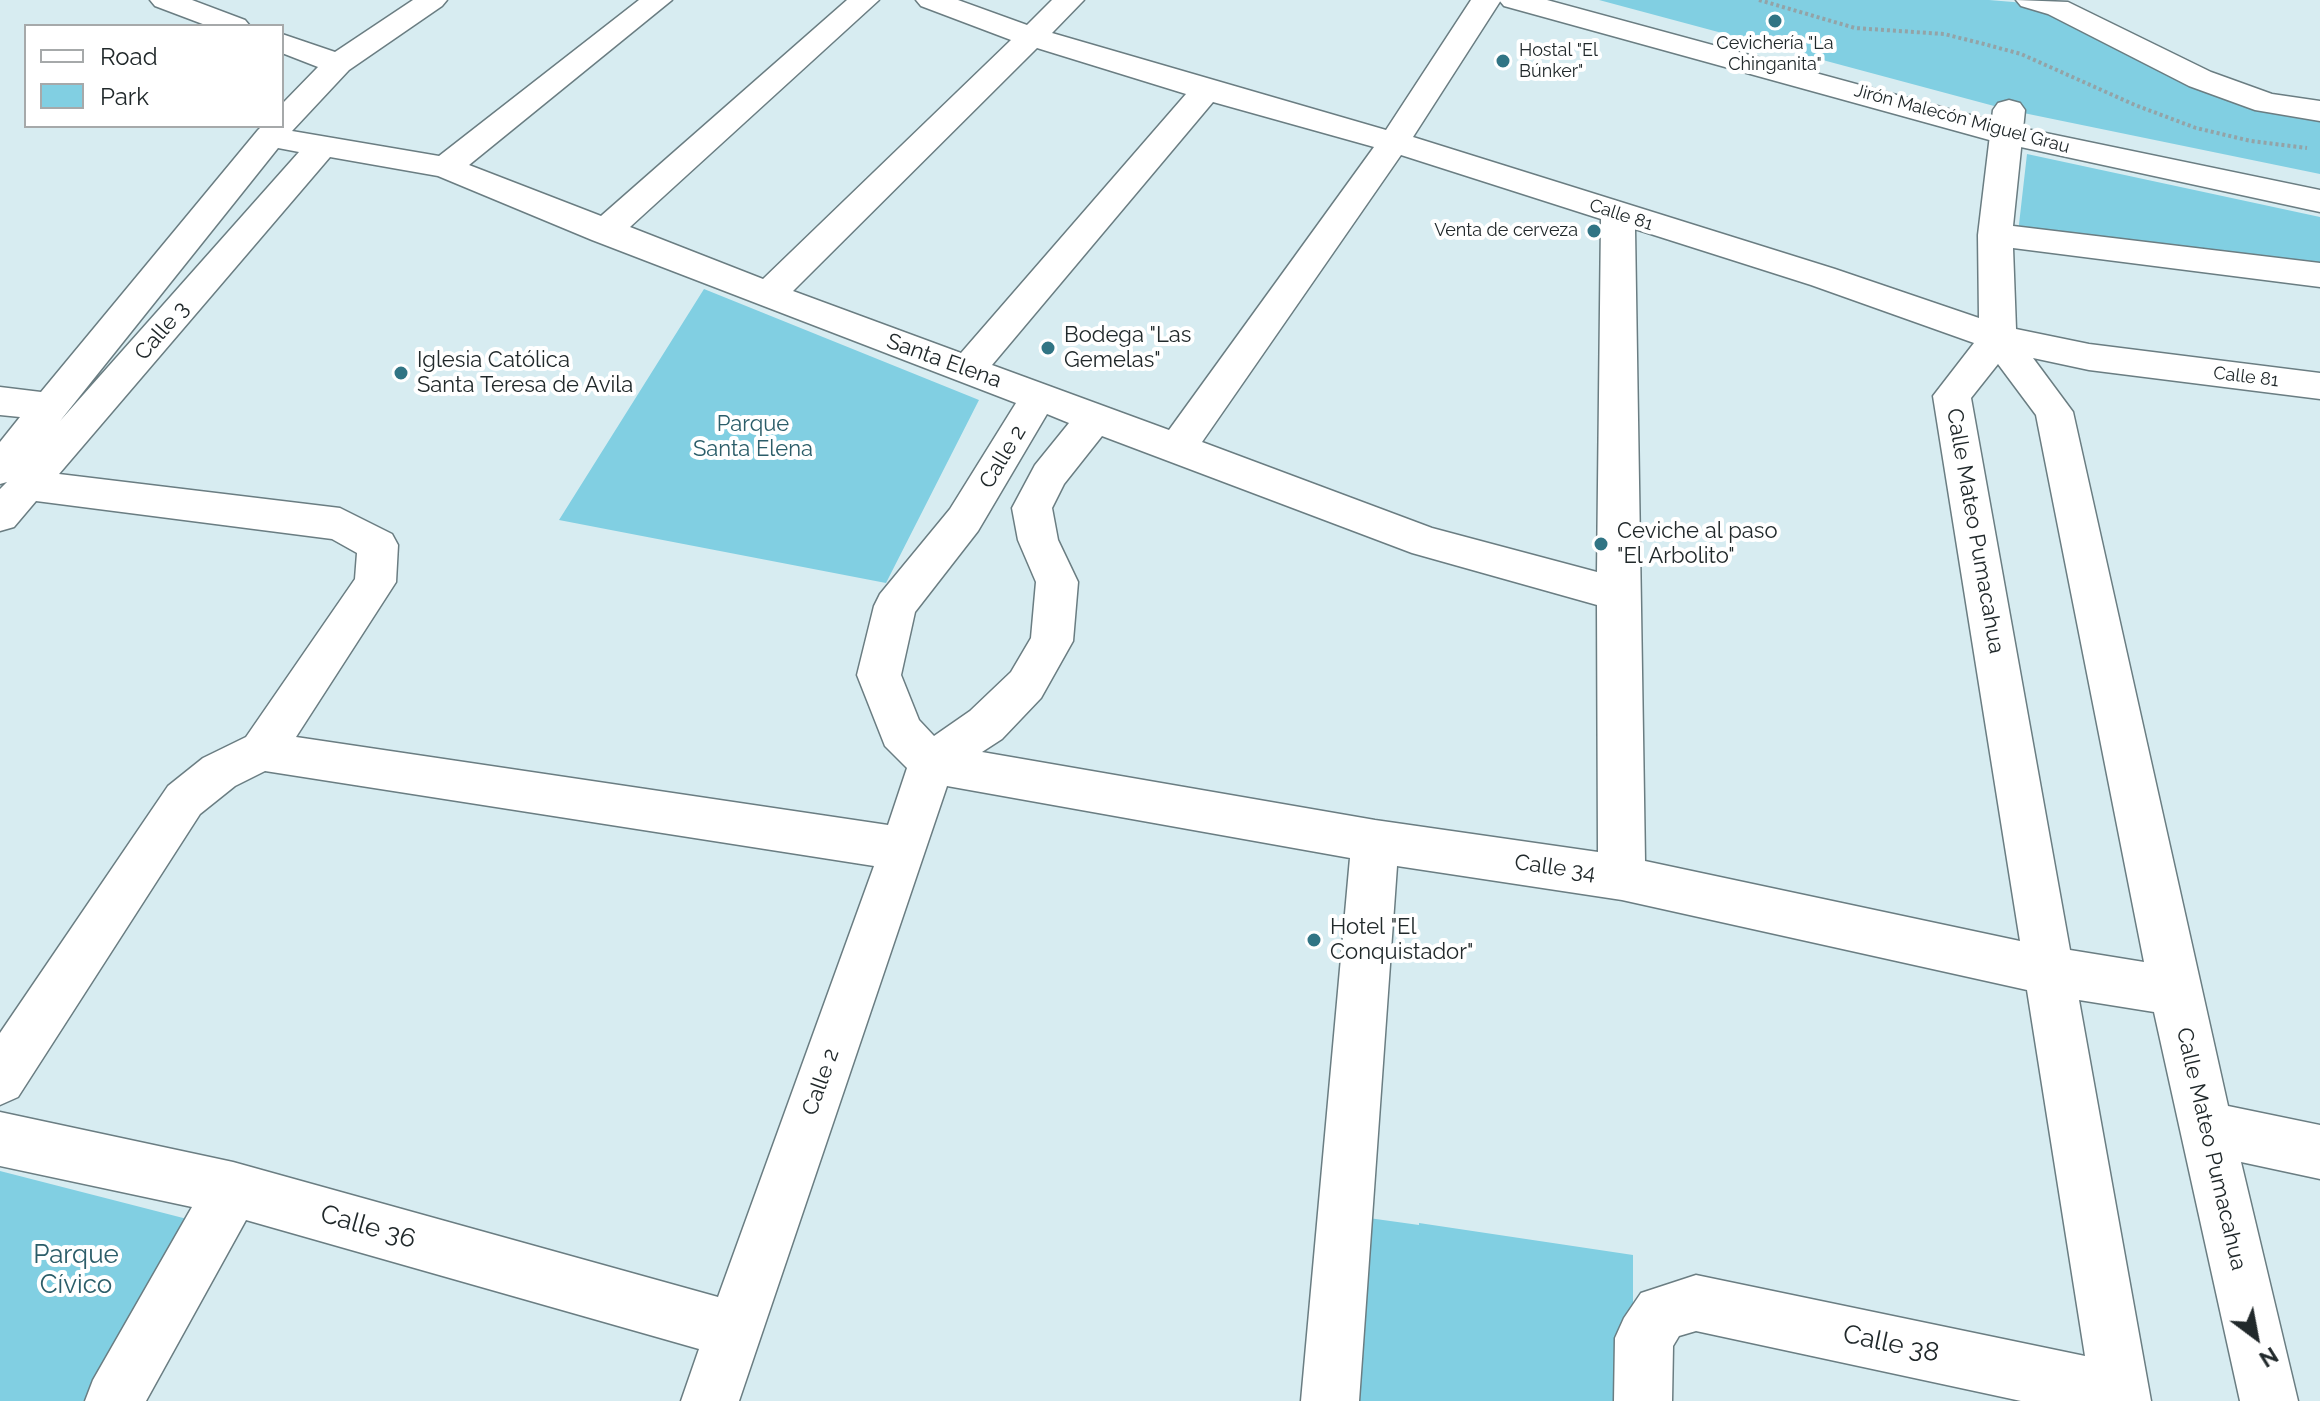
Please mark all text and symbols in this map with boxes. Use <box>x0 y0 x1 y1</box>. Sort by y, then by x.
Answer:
marker: Cevichería "La Chinganita" <box>1766 12 1784 30</box>
legend <box>24 24 284 128</box>
place label: Cevichería "La Chinganita" <box>1716 33 1834 76</box>
place label: Hostal "El Búnker" <box>1519 40 1598 82</box>
text: Road <box>100 42 158 71</box>
marker: Hostal "El Búnker" <box>1494 52 1512 70</box>
street label: Jirón Malecón Miguel Grau <box>1852 80 2072 158</box>
text: Park <box>100 82 149 111</box>
street label: Calle 81 <box>1587 195 1655 235</box>
place label: Venta de cerveza <box>1434 220 1578 242</box>
marker: Venta de cerveza <box>1585 222 1603 240</box>
street label: Calle 3 <box>129 296 195 366</box>
place label: Bodega "Las Gemelas" <box>1064 322 1191 374</box>
street label: Santa Elena <box>883 328 1005 394</box>
marker: Bodega "Las Gemelas" <box>1039 339 1057 357</box>
place label: Iglesia Católica Santa Teresa de Avila <box>417 347 633 398</box>
street label: Calle 81 <box>2212 362 2280 392</box>
marker: Iglesia Católica Santa Teresa de Avila <box>392 364 410 382</box>
street label: Calle Mateo Pumacahua <box>1940 406 2010 656</box>
park label: Parque Santa Elena <box>693 411 813 462</box>
street label: Calle 2 <box>974 421 1032 493</box>
place label: Ceviche al paso "El Arbolito" <box>1617 518 1778 570</box>
marker: Ceviche al paso "El Arbolito" <box>1592 535 1610 553</box>
street label: Calle 34 <box>1513 849 1597 887</box>
place label: Hotel "El Conquistador" <box>1330 914 1473 966</box>
marker: Hotel "El Conquistador" <box>1305 931 1323 949</box>
street label: Calle Mateo Pumacahua <box>2170 1025 2252 1273</box>
street label: Calle 2 <box>797 1045 845 1119</box>
street label: Calle 36 <box>317 1199 419 1255</box>
park label: Parque Cívico <box>33 1239 119 1300</box>
north arrow <box>2216 1297 2296 1377</box>
street label: Calle 38 <box>1840 1319 1942 1369</box>
text: N <box>2255 1342 2283 1373</box>

